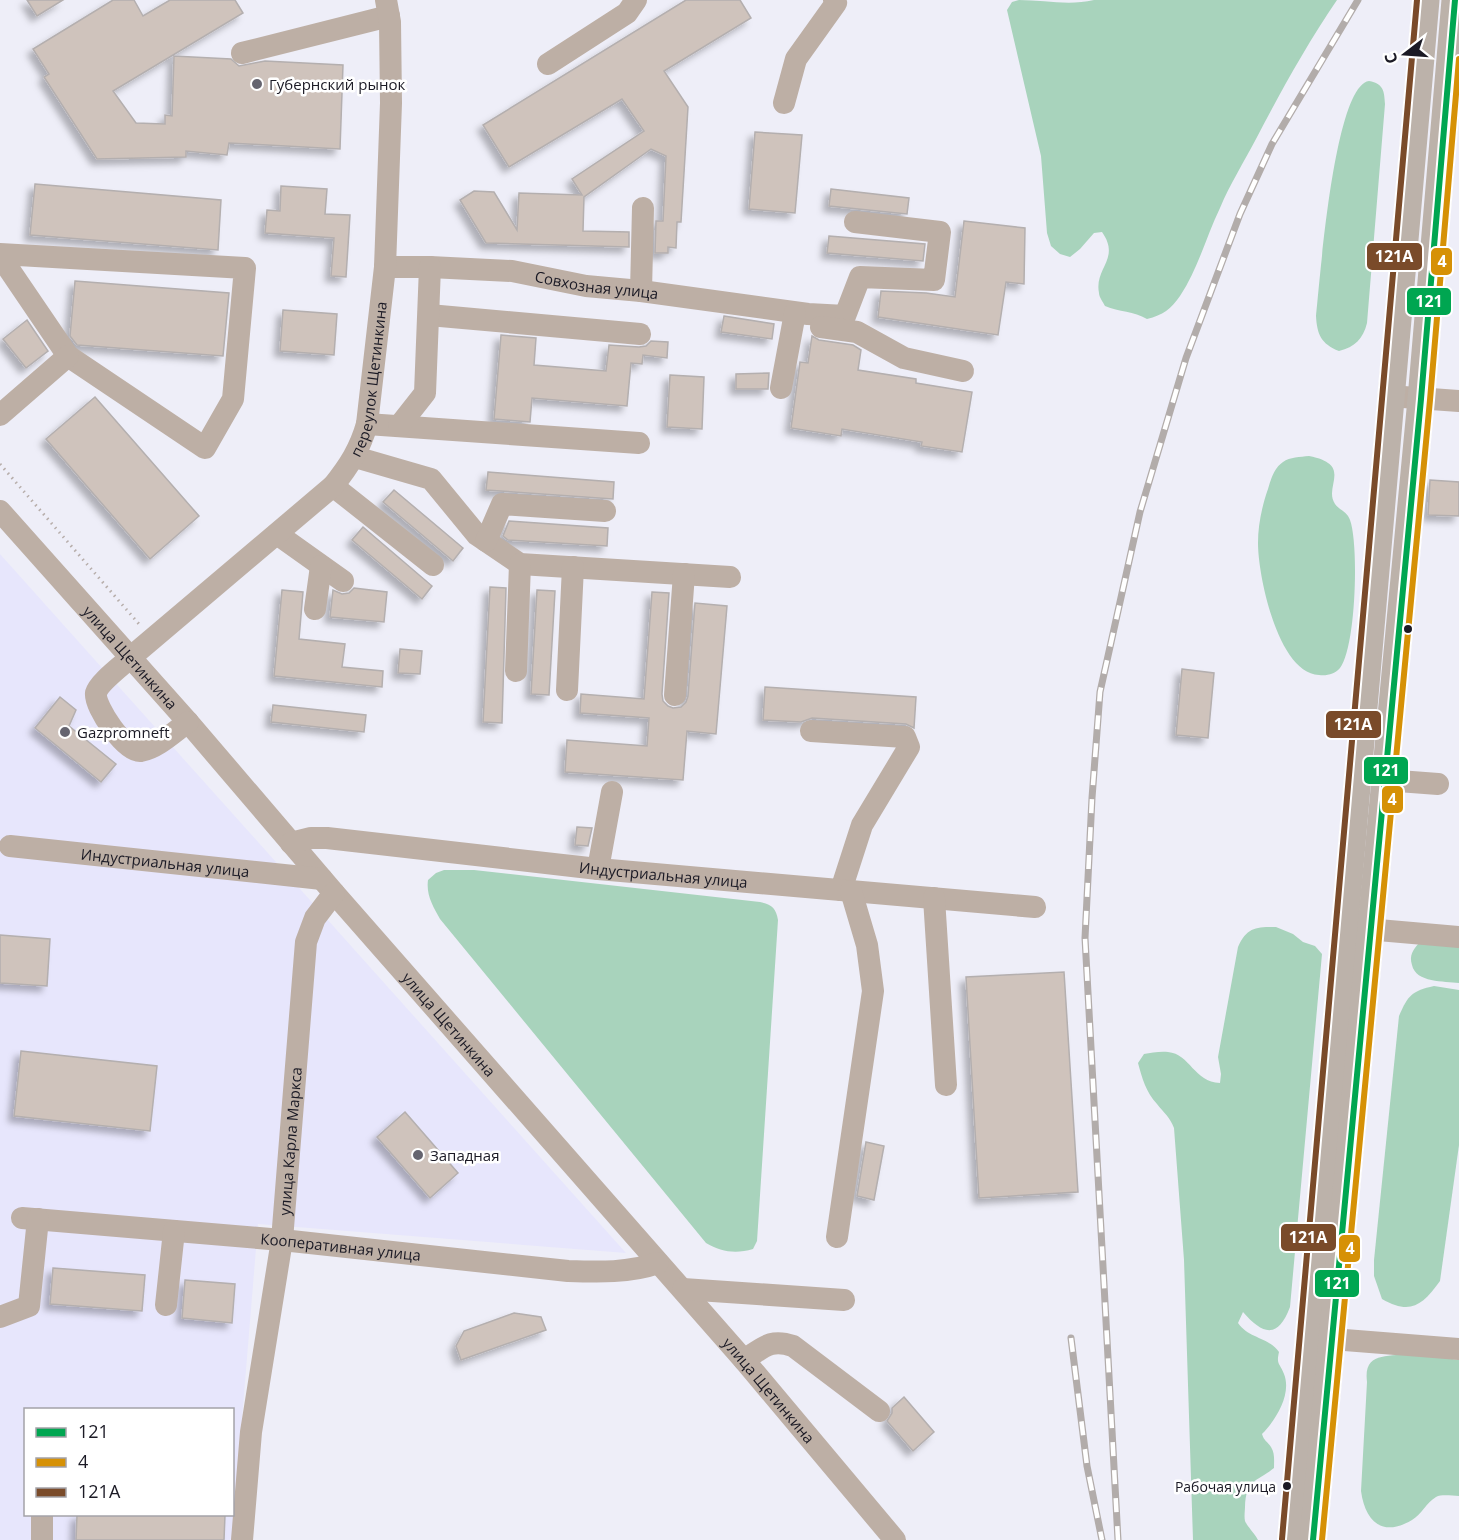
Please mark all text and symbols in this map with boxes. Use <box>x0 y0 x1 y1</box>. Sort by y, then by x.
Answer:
north arrow <box>1375 24 1435 84</box>
text: С <box>1379 50 1403 66</box>
place label: Губернский рынок <box>269 74 405 94</box>
marker: Губернский рынок <box>250 77 264 91</box>
line badge: 121А <box>1366 242 1423 271</box>
text: 121А <box>1375 245 1414 267</box>
line badge: 4 <box>1430 247 1453 276</box>
text: 4 <box>1437 250 1447 272</box>
street label: Совхозная улица <box>533 266 660 303</box>
line badge: 121 <box>1406 287 1452 316</box>
text: 121 <box>1415 290 1443 312</box>
street label: переулок Щетинкина <box>345 300 391 460</box>
street label: улица Щетинкина <box>79 601 182 713</box>
unlabelled marker <box>1402 623 1414 635</box>
line badge: 121А <box>1325 710 1382 739</box>
text: 121А <box>1334 713 1373 735</box>
place label: Gazpromneft <box>77 722 170 742</box>
marker: Gazpromneft <box>58 725 72 739</box>
line badge: 121 <box>1363 756 1409 785</box>
text: 121 <box>1372 759 1400 781</box>
line badge: 4 <box>1381 785 1404 814</box>
text: 4 <box>1387 788 1397 810</box>
street label: Индустриальная улица <box>80 844 250 881</box>
street label: Индустриальная улица <box>578 857 749 892</box>
street label: улица Щетинкина <box>398 968 500 1081</box>
street label: улица Карла Маркса <box>274 1066 306 1216</box>
place label: Западная <box>430 1145 499 1165</box>
marker: Западная <box>411 1148 425 1162</box>
line badge: 121А <box>1280 1223 1337 1252</box>
text: 121А <box>1289 1226 1328 1248</box>
street label: Кооперативная улица <box>260 1228 422 1265</box>
line badge: 4 <box>1338 1234 1361 1263</box>
text: 4 <box>1345 1237 1355 1259</box>
line badge: 121 <box>1314 1269 1360 1298</box>
text: 121 <box>1323 1272 1351 1294</box>
street label: улица Щетинкина <box>719 1333 819 1447</box>
legend <box>24 1408 234 1516</box>
text: 121 <box>78 1419 109 1443</box>
text: 4 <box>78 1449 88 1473</box>
place label: Рабочая улица <box>1175 1477 1276 1496</box>
text: 121А <box>78 1479 121 1503</box>
marker: Рабочая улица <box>1281 1480 1293 1492</box>

